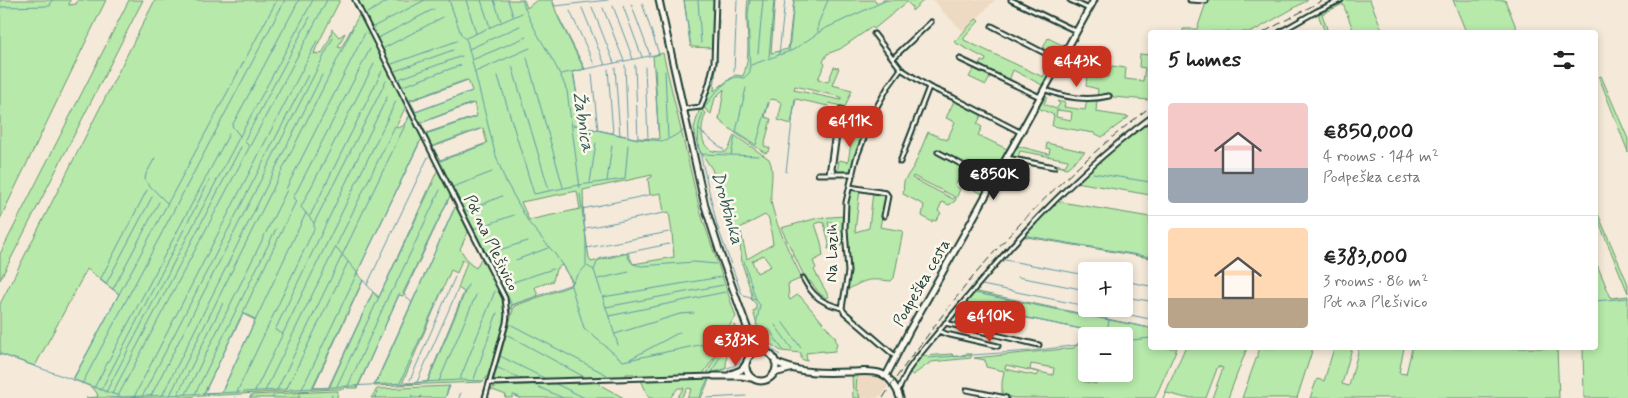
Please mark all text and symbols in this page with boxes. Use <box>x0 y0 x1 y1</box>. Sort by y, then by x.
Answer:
pin: €443K <box>1042 46 1112 88</box>
text: 5 homes <box>1168 46 1241 74</box>
icon: filters <box>1550 46 1578 74</box>
text: €443K <box>1053 51 1101 72</box>
water label: Žabnica <box>566 90 600 155</box>
pin: €411K <box>815 106 885 148</box>
text: €411K <box>828 111 872 132</box>
text: €850,000 <box>1323 118 1413 146</box>
icon: home <box>1208 123 1268 183</box>
text: 4 rooms · 144 m² <box>1323 146 1439 167</box>
pin: €850K <box>959 158 1029 201</box>
text: €850K <box>970 164 1018 185</box>
text: Podpeška cesta <box>1323 167 1421 188</box>
water label: Drobtinka <box>705 169 749 247</box>
street label: Pot na Plešivico <box>459 191 523 295</box>
street label: Na Lazih <box>822 223 843 283</box>
street label: Podpeška cesta <box>889 235 955 331</box>
text: €383,000 <box>1323 243 1407 271</box>
icon: home <box>1208 248 1268 308</box>
map controls <box>1078 262 1133 382</box>
button: + <box>1078 262 1133 317</box>
text: 3 rooms · 86 m² <box>1323 271 1428 292</box>
text: Pot na Plešivico <box>1323 292 1427 313</box>
pin: €410K <box>955 300 1025 343</box>
text: €410K <box>966 306 1014 327</box>
pin: €383K <box>701 324 771 367</box>
button: − <box>1078 327 1133 382</box>
text: €383K <box>714 330 758 351</box>

